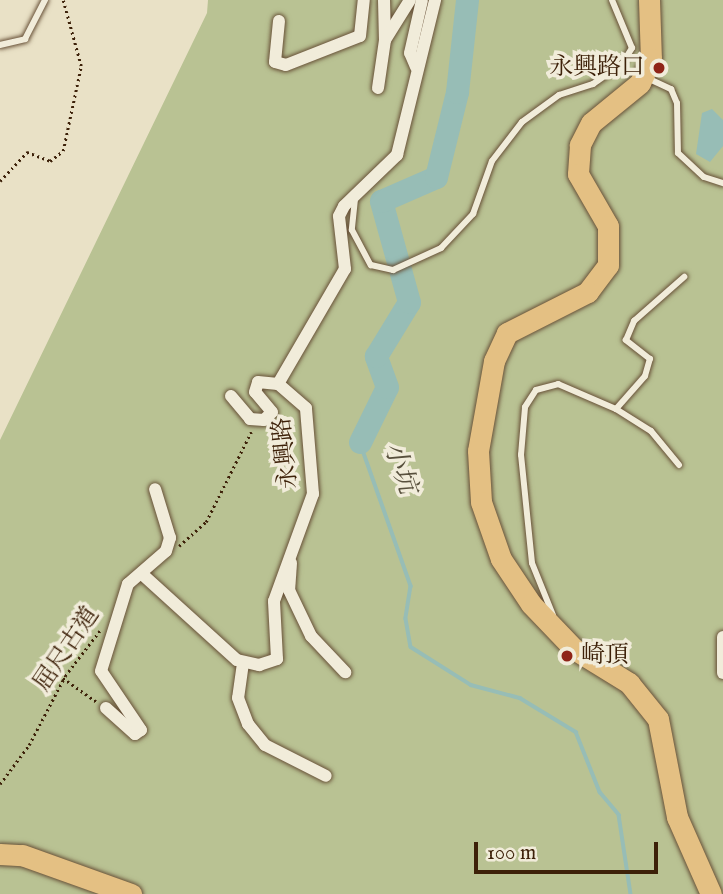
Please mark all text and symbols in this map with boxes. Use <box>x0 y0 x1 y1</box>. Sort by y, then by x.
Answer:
place label: 永興路口 <box>549 54 645 82</box>
marker: 永興路口 <box>651 60 667 76</box>
street label: 永興路 <box>268 416 304 490</box>
water label: 小坑 <box>377 438 423 498</box>
street label: 屈尺古道 <box>28 601 106 697</box>
place label: 崎頂 <box>581 642 629 670</box>
marker: 崎頂 <box>559 648 575 664</box>
scale bar <box>478 828 662 872</box>
text: 100 m <box>487 840 536 867</box>

